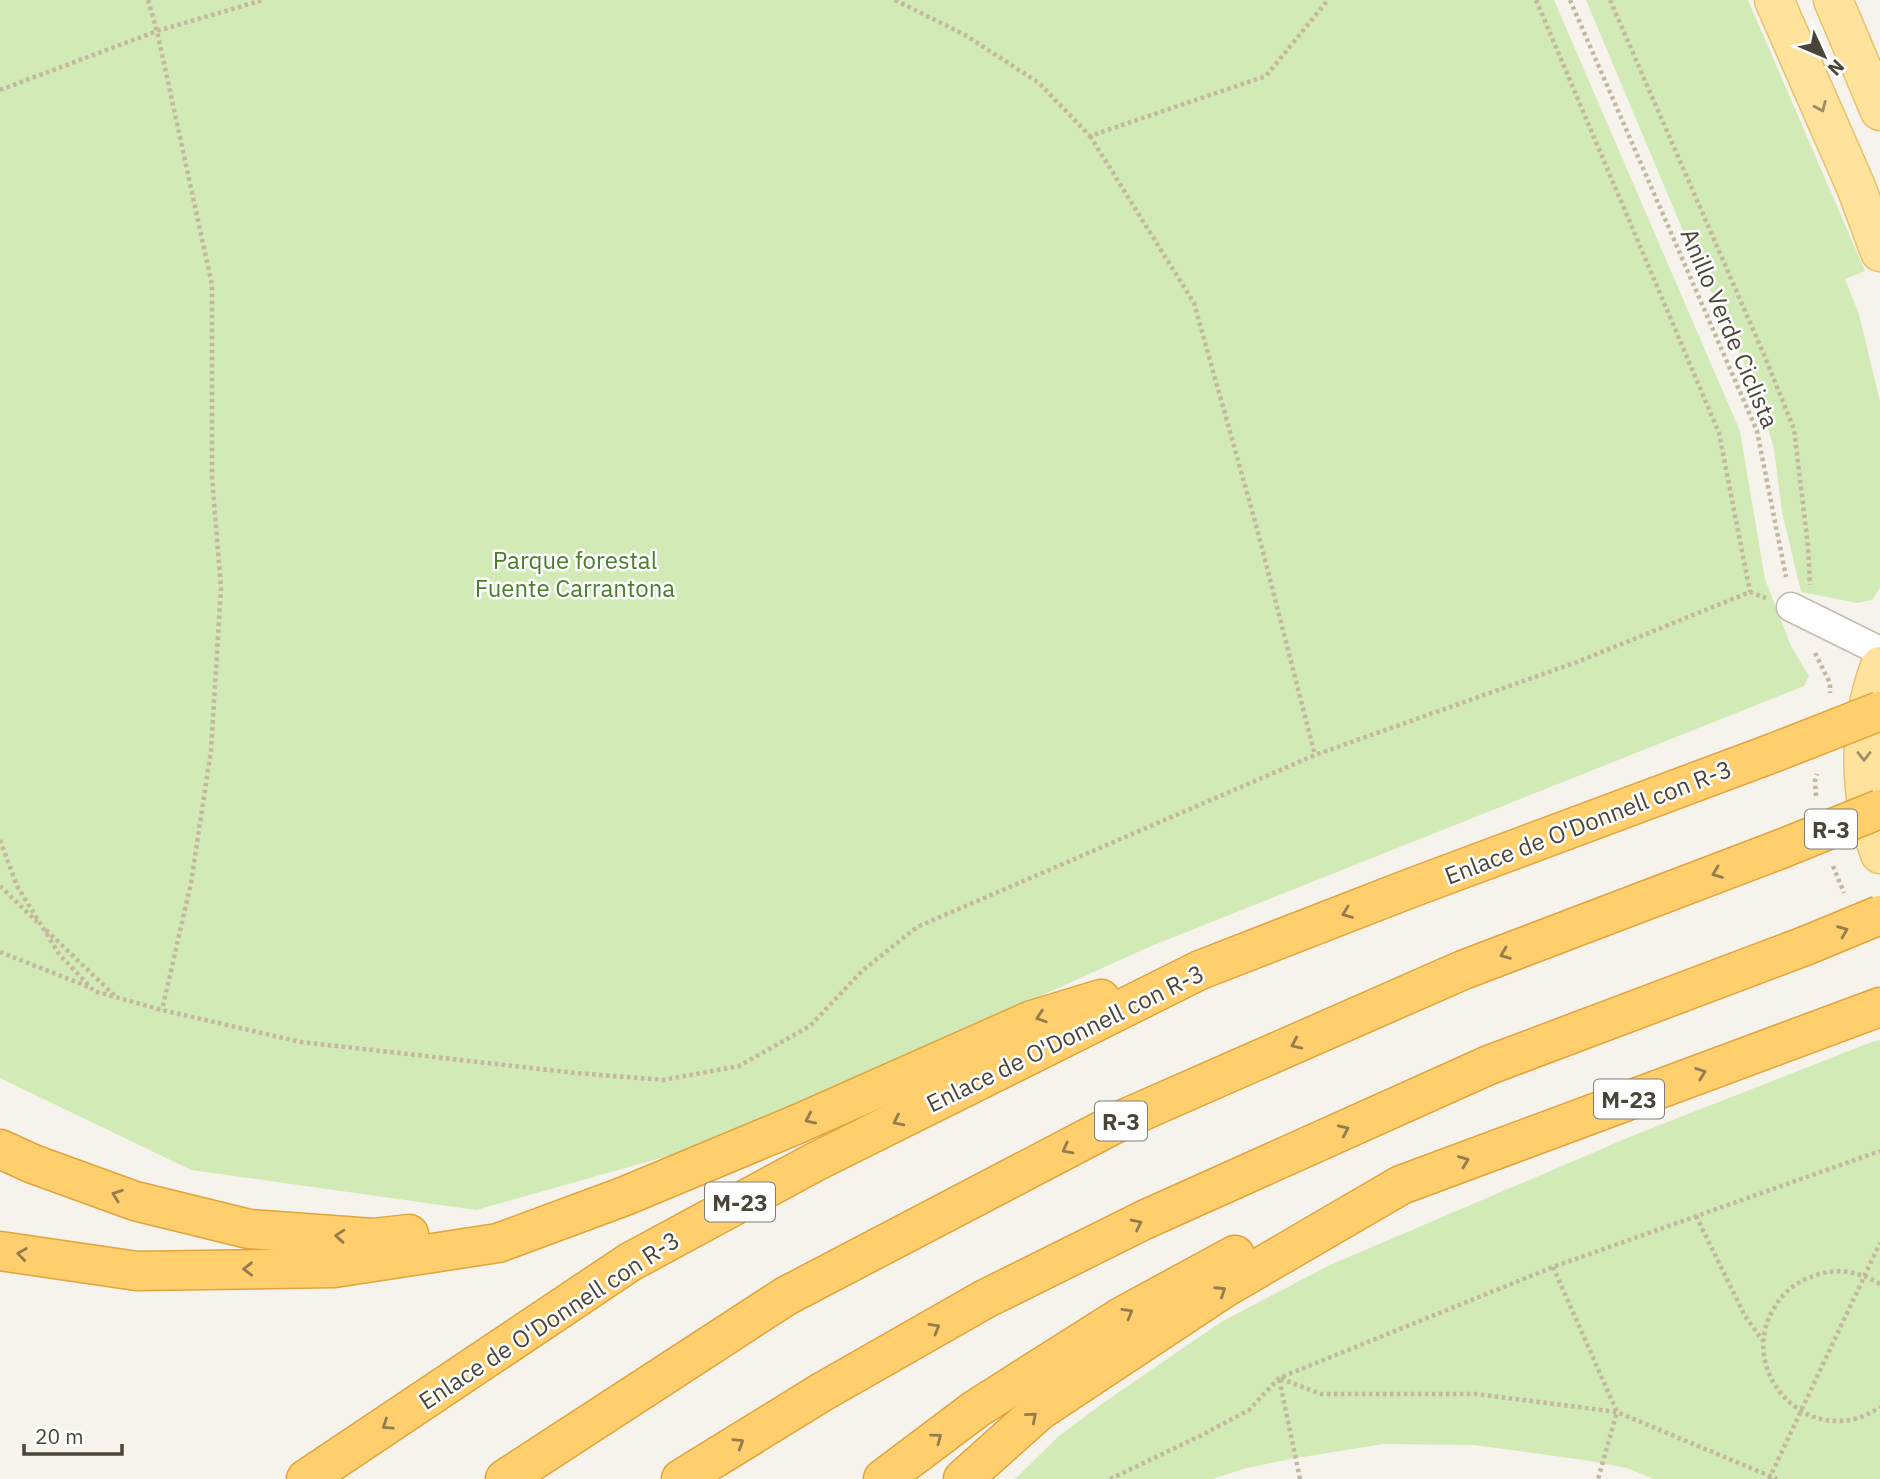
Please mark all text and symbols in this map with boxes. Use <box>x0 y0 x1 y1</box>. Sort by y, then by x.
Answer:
north arrow <box>1789 21 1859 91</box>
text: N <box>1823 55 1850 81</box>
one-way arrow <box>1813 100 1827 113</box>
street label: Anillo Verde Ciclista <box>1673 223 1787 433</box>
park label: Parque forestal Fuente Carrantona <box>475 544 675 604</box>
one-way arrow <box>1856 751 1872 762</box>
street label: Enlace de O'Donnell con R-3 <box>1440 752 1736 892</box>
road number: R-3 <box>1805 810 1857 848</box>
one-way arrow <box>1712 865 1724 879</box>
one-way arrow <box>1342 905 1354 919</box>
one-way arrow <box>1836 925 1848 939</box>
one-way arrow <box>1499 946 1511 960</box>
street label: Enlace de O'Donnell con R-3 <box>921 957 1209 1119</box>
one-way arrow <box>1035 1009 1047 1024</box>
one-way arrow <box>1291 1036 1303 1050</box>
one-way arrow <box>1694 1067 1706 1081</box>
road number: M-23 <box>1594 1080 1664 1118</box>
road number: R-3 <box>1095 1102 1147 1140</box>
one-way arrow <box>805 1111 817 1125</box>
one-way arrow <box>893 1112 905 1126</box>
one-way arrow <box>1337 1124 1349 1138</box>
one-way arrow <box>1062 1141 1074 1155</box>
one-way arrow <box>1458 1155 1470 1169</box>
road number: M-23 <box>705 1182 775 1222</box>
one-way arrow <box>112 1189 124 1203</box>
one-way arrow <box>1130 1218 1142 1232</box>
street label: Enlace de O'Donnell con R-3 <box>412 1223 686 1417</box>
one-way arrow <box>334 1229 345 1244</box>
one-way arrow <box>16 1247 28 1262</box>
one-way arrow <box>243 1261 253 1277</box>
one-way arrow <box>1213 1286 1226 1299</box>
one-way arrow <box>1120 1308 1133 1321</box>
one-way arrow <box>927 1323 940 1336</box>
scale bar <box>24 1412 122 1456</box>
one-way arrow <box>1024 1413 1037 1425</box>
one-way arrow <box>382 1416 395 1429</box>
text: 20 m <box>35 1422 84 1450</box>
one-way arrow <box>930 1433 942 1446</box>
one-way arrow <box>731 1439 744 1452</box>

